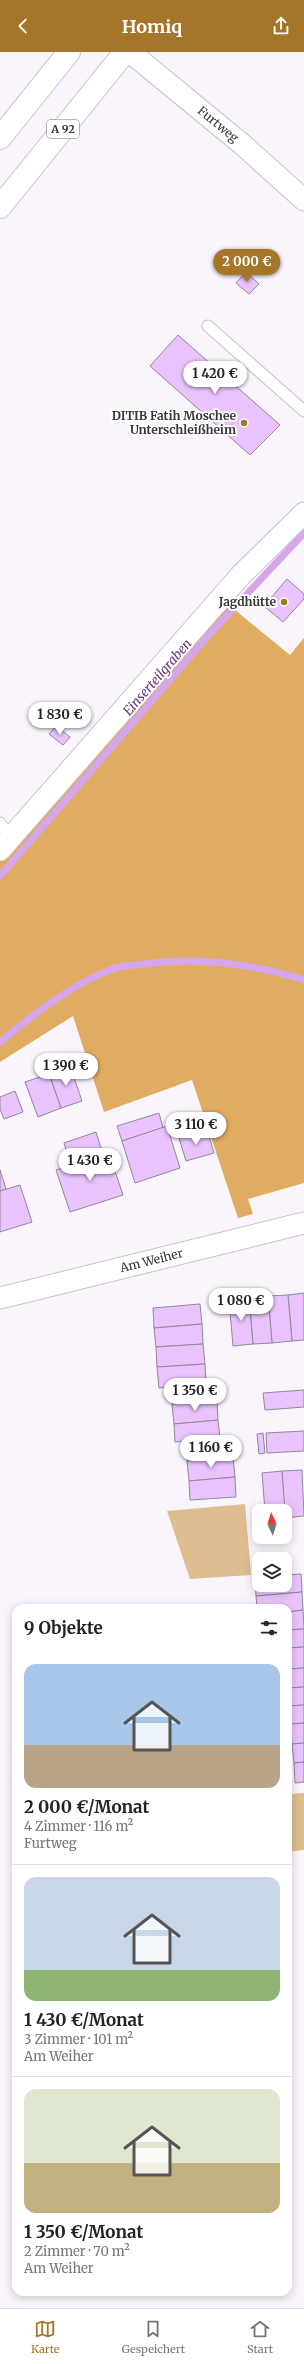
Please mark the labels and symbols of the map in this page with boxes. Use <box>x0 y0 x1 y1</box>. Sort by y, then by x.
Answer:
street label: Furtweg <box>195 103 242 146</box>
road number: A 92 <box>47 120 79 138</box>
pin: 2 000 € <box>210 249 284 283</box>
pin: 1 420 € <box>178 361 252 395</box>
place label: DITIB Fatih Moschee Unterschleißheim <box>112 408 237 437</box>
marker: DITIB Fatih Moschee Unterschleißheim <box>239 418 249 428</box>
place label: Jagdhütte <box>218 594 276 609</box>
marker: Jagdhütte <box>279 597 289 607</box>
water label: Einserteilgraben <box>119 635 195 719</box>
pin: 1 830 € <box>23 702 97 736</box>
pin: 1 390 € <box>29 1053 103 1087</box>
pin: 3 110 € <box>159 1112 233 1146</box>
pin: 1 430 € <box>53 1148 127 1182</box>
street label: Am Weiher <box>117 1245 185 1275</box>
pin: 1 080 € <box>204 1288 278 1322</box>
pin: 1 350 € <box>158 1378 232 1412</box>
pin: 1 160 € <box>174 1435 248 1469</box>
north arrow <box>252 1504 292 1544</box>

